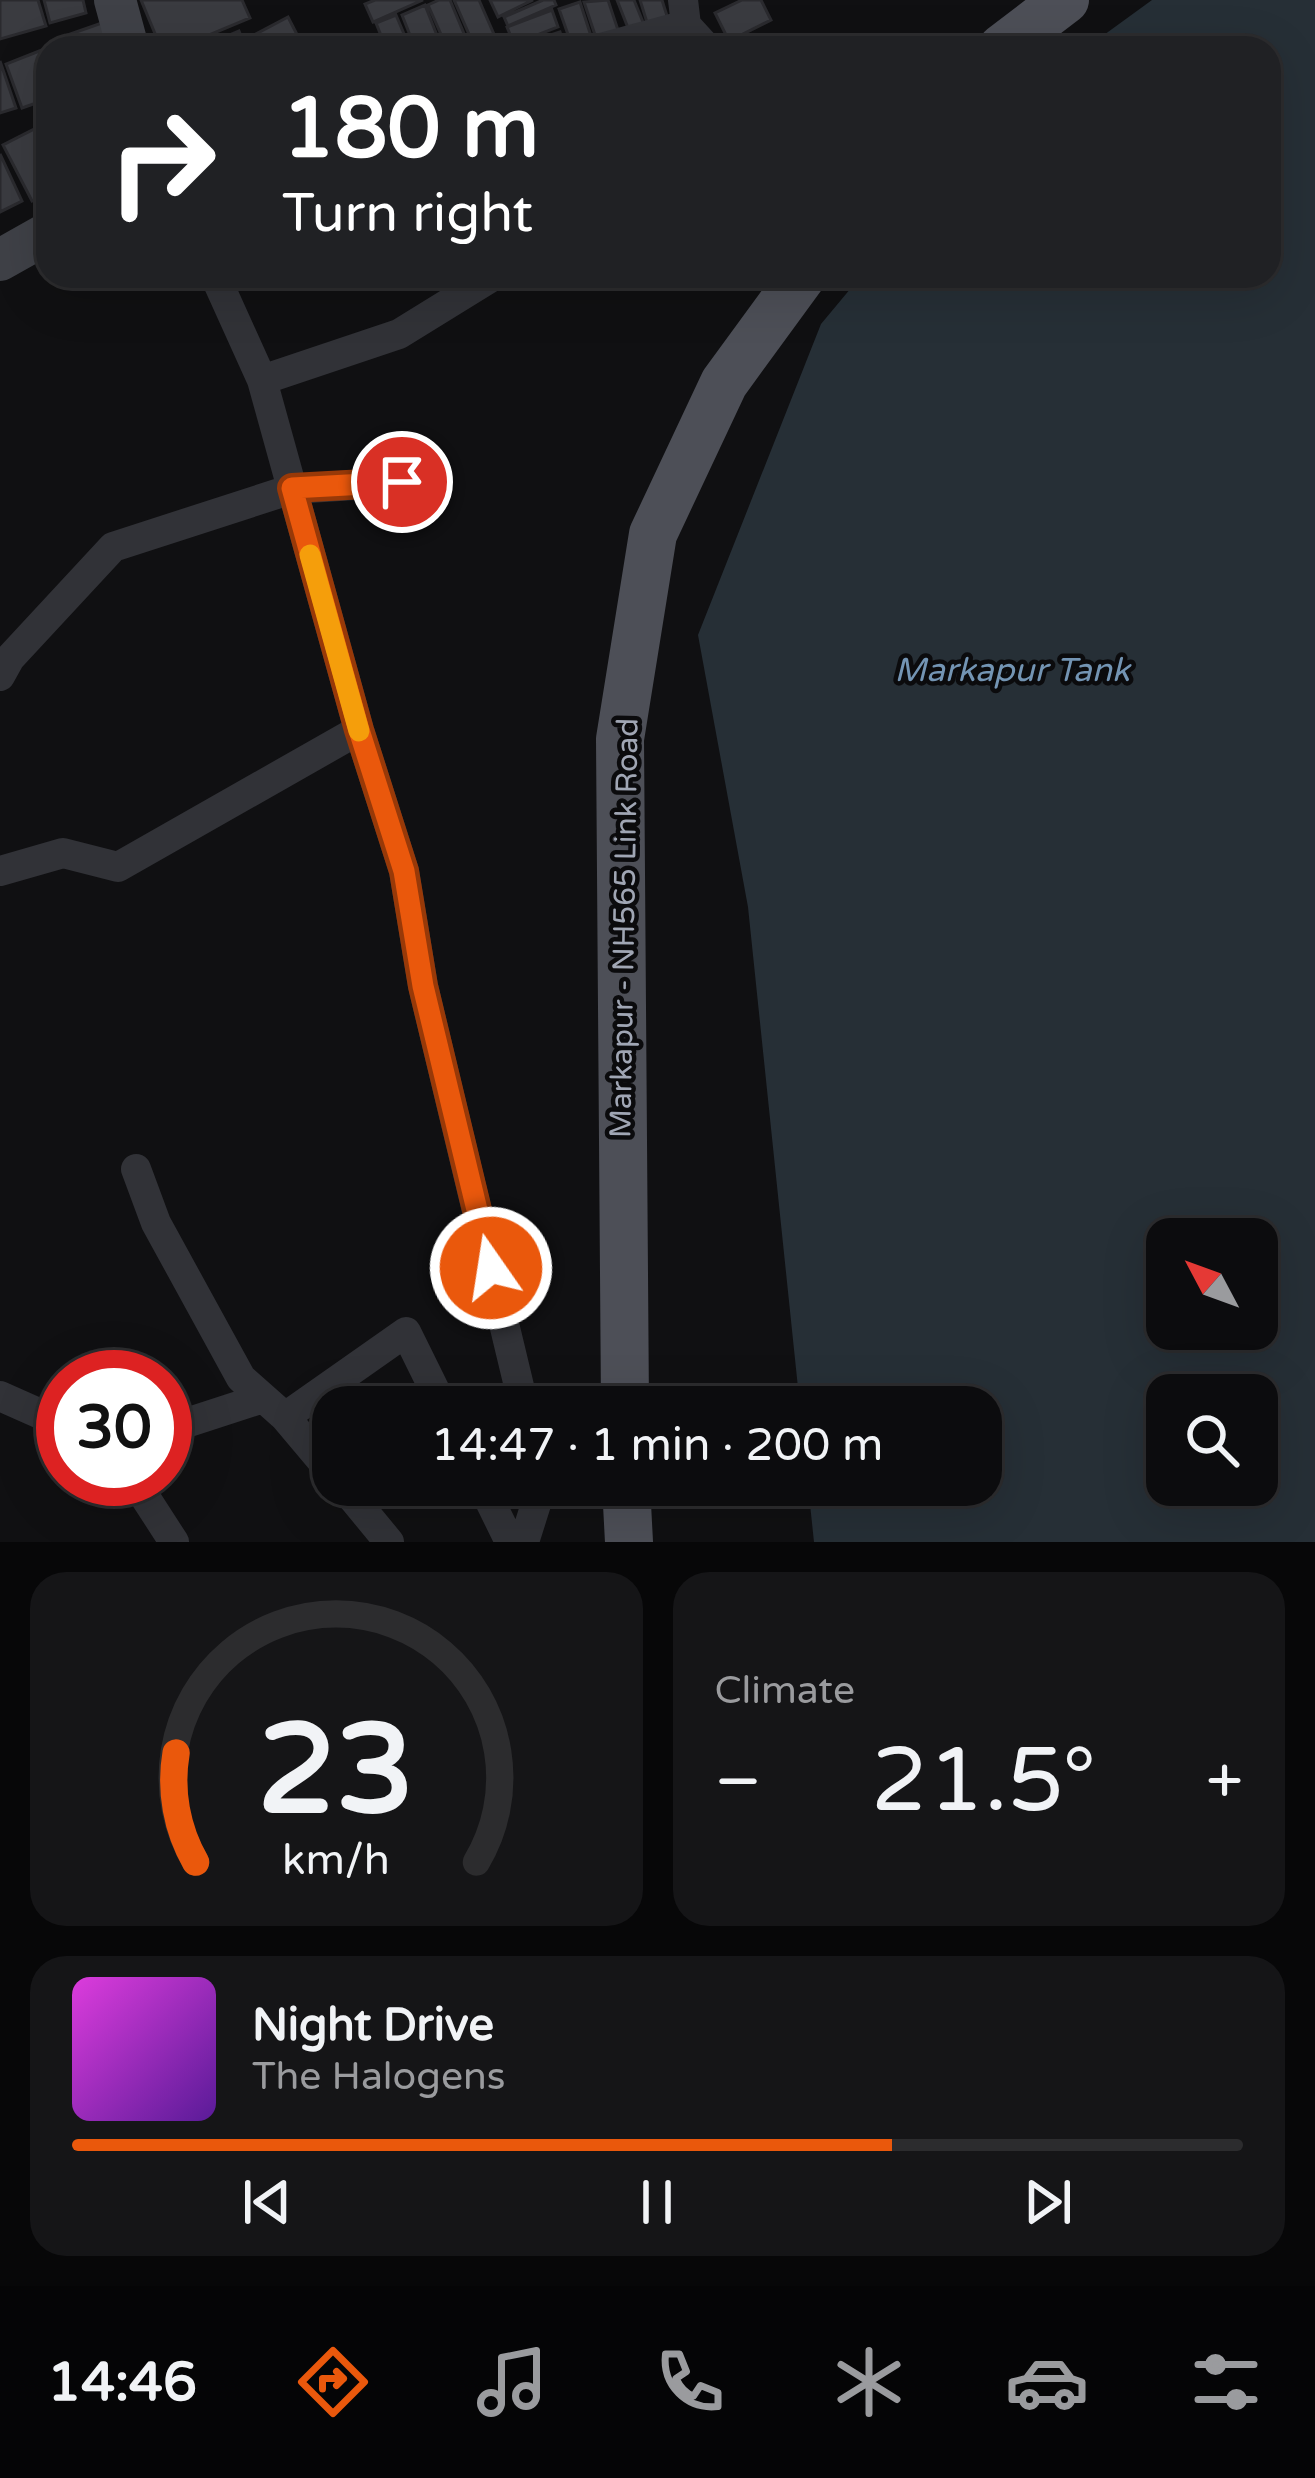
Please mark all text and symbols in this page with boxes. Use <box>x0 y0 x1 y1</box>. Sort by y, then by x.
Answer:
text: 180 m <box>282 79 539 180</box>
icon: right <box>84 84 240 240</box>
text: Turn right <box>282 181 533 246</box>
pin <box>351 431 453 533</box>
icon: arrive <box>369 449 435 515</box>
water label: Markapur Tank <box>894 651 1132 690</box>
street label: Markapur - NH565 Link Road <box>602 718 647 1138</box>
position arrow <box>428 1205 554 1331</box>
north arrow <box>1146 1218 1278 1350</box>
map controls <box>1146 1218 1278 1506</box>
speed limit sign: 30 <box>36 1350 192 1506</box>
button: search <box>1146 1374 1278 1506</box>
text: 14:47 · 1 min · 200 m <box>431 1419 883 1473</box>
text: Climate <box>715 1667 855 1714</box>
text: 23 <box>258 1696 415 1847</box>
text: 21.5° <box>871 1727 1096 1836</box>
text: − <box>715 1742 762 1822</box>
text: + <box>1206 1742 1243 1822</box>
text: km/h <box>282 1835 390 1886</box>
text: Night Drive <box>252 1999 494 2053</box>
text: The Halogens <box>252 2053 505 2100</box>
icon: previous <box>234 2169 300 2235</box>
icon: pause <box>624 2169 690 2235</box>
icon: next <box>1015 2169 1081 2235</box>
icon: directions <box>291 2340 375 2424</box>
icon: music <box>470 2340 554 2424</box>
icon: phone <box>648 2340 732 2424</box>
icon: climate <box>827 2340 911 2424</box>
icon: car <box>1005 2340 1089 2424</box>
icon: filters <box>1184 2340 1268 2424</box>
text: 14:46 <box>47 2350 197 2415</box>

